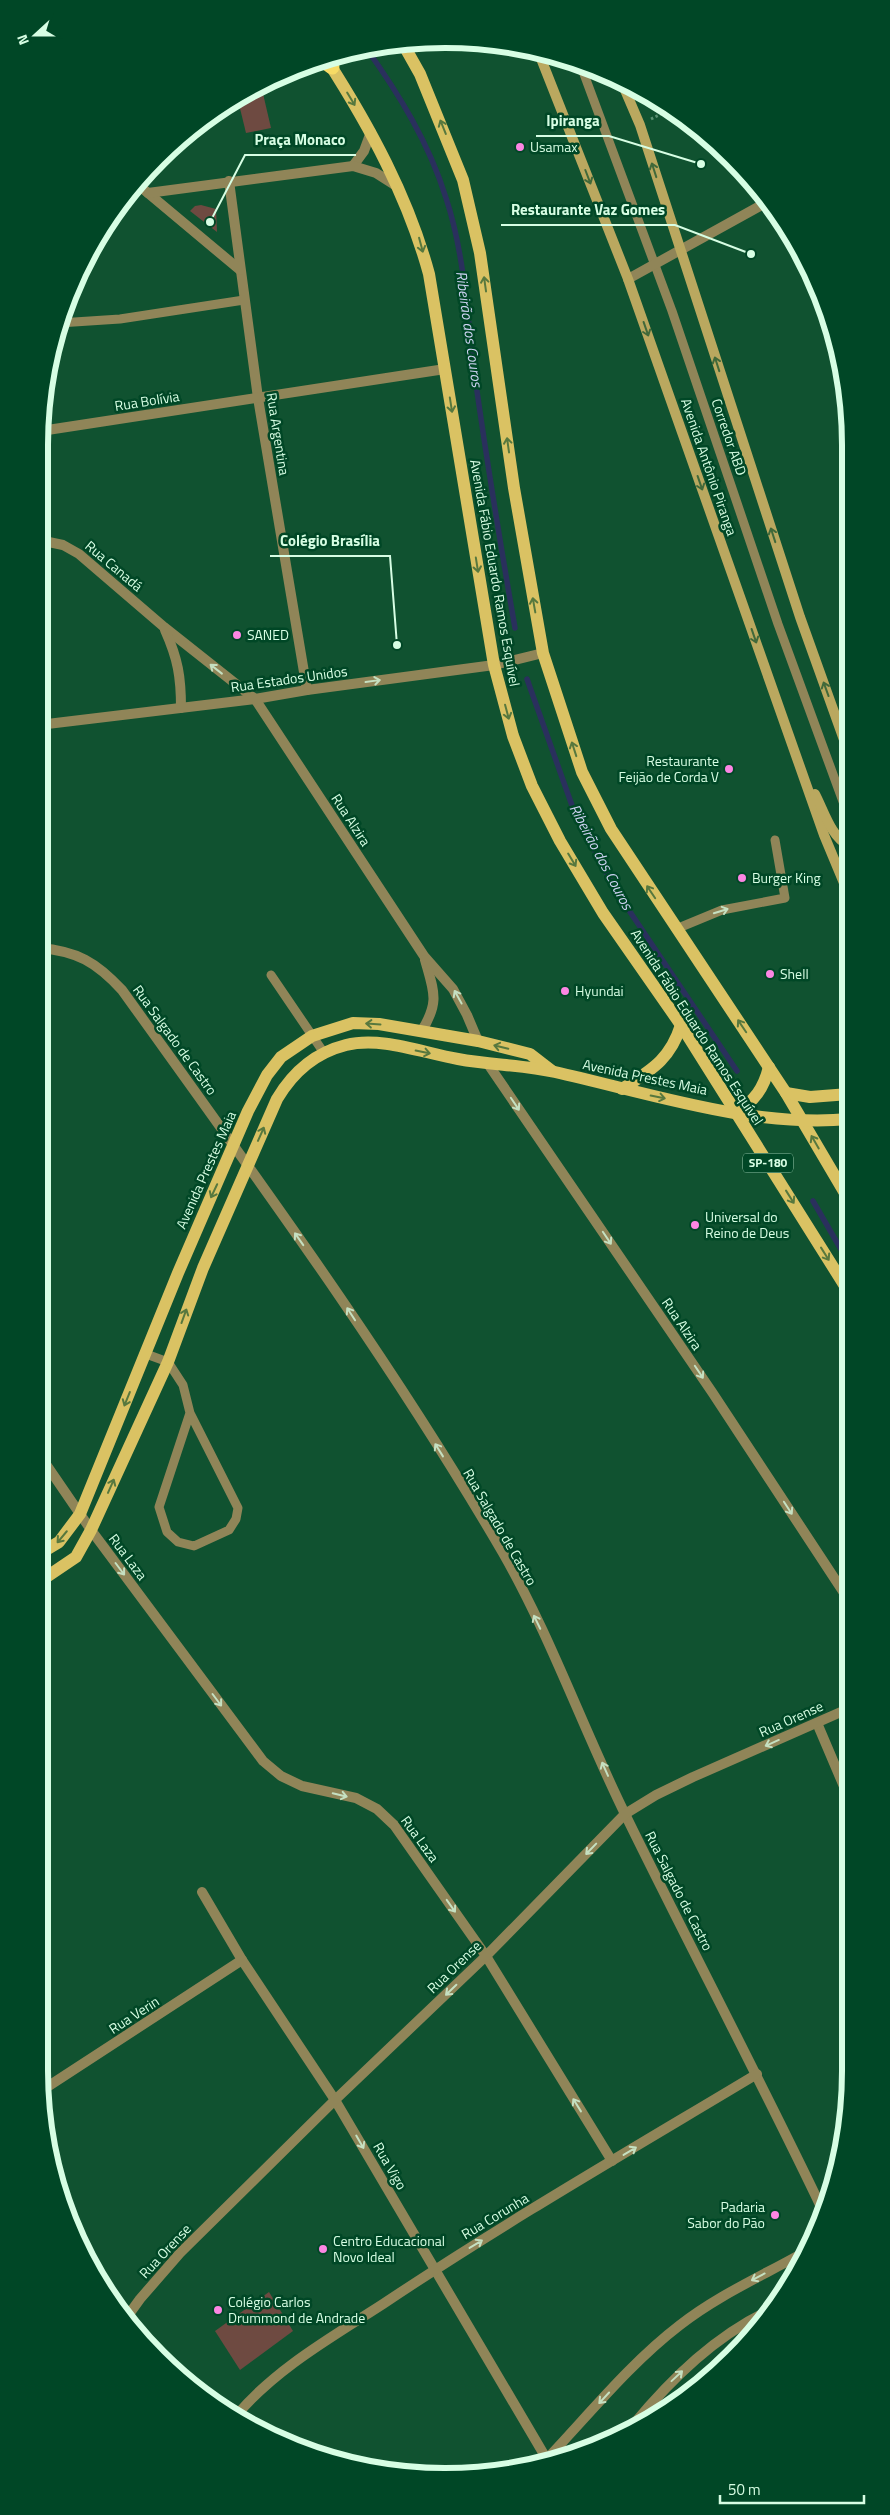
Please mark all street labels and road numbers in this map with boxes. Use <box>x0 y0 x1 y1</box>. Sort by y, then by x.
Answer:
street label: Rua Bolívia <box>113 385 181 416</box>
street label: Rua Argentina <box>262 391 295 477</box>
street label: Avenida Antônio Piranga <box>676 395 743 538</box>
street label: Corredor ABD <box>706 395 752 478</box>
street label: Avenida Fábio Eduardo Ramos Esquível <box>465 458 526 688</box>
street label: Rua Canadá <box>81 535 148 596</box>
street label: Rua Estados Unidos <box>229 660 349 697</box>
street label: Rua Alzira <box>327 789 376 850</box>
street label: Avenida Fábio Eduardo Ramos Esquível <box>626 925 769 1129</box>
street label: Rua Salgado de Castro <box>128 980 223 1099</box>
street label: Avenida Prestes Maia <box>581 1053 709 1100</box>
street label: Avenida Prestes Maia <box>170 1108 241 1232</box>
road number: SP-180 <box>743 1154 793 1172</box>
street label: Rua Alzira <box>657 1293 708 1354</box>
street label: Rua Salgado de Castro <box>458 1464 542 1589</box>
street label: Rua Laza <box>104 1529 153 1584</box>
street label: Rua Orense <box>755 1695 826 1742</box>
street label: Rua Laza <box>396 1811 445 1866</box>
street label: Rua Salgado de Castro <box>640 1827 719 1954</box>
street label: Rua Orense <box>422 1935 485 1998</box>
street label: Rua Verin <box>104 1990 163 2039</box>
street label: Rua Vigo <box>368 2138 413 2193</box>
street label: Rua Corunha <box>457 2187 532 2244</box>
street label: Rua Orense <box>134 2219 196 2283</box>

